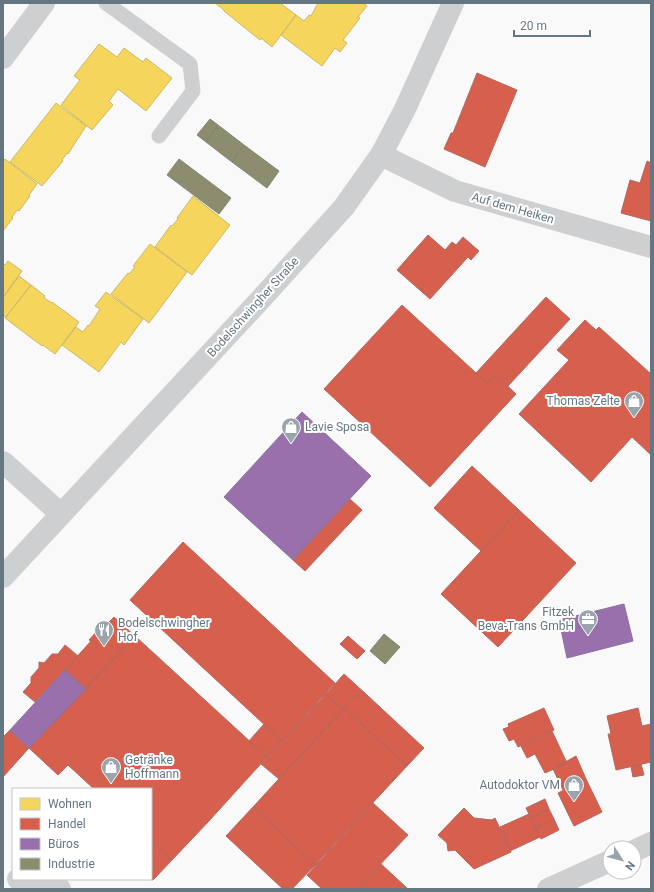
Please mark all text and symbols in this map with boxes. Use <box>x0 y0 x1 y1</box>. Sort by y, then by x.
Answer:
scale bar <box>514 12 590 38</box>
text: 20 m <box>520 19 547 33</box>
street label: Auf dem Heiken <box>470 190 556 226</box>
street label: Bodelschwingher Straße <box>204 254 302 360</box>
shop icon: Thomas Zelte <box>623 390 645 418</box>
place label: Thomas Zelte <box>547 394 620 408</box>
shop icon: Lavie Sposa <box>280 416 302 444</box>
place label: Lavie Sposa <box>305 420 369 434</box>
place label: Fitzek Beva-Trans GmbH <box>478 605 575 633</box>
office icon: Fitzek Beva-Trans GmbH <box>577 608 599 636</box>
place label: Bodelschwingher Hof <box>118 616 210 644</box>
restaurant icon: Bodelschwingher Hof <box>93 619 115 647</box>
place label: Getränke Hoffmann <box>125 753 179 781</box>
shop icon: Getränke Hoffmann <box>100 756 122 784</box>
shop icon: Autodoktor VM <box>563 774 585 802</box>
place label: Autodoktor VM <box>479 778 560 792</box>
legend <box>12 788 152 880</box>
text: Wohnen <box>48 797 92 811</box>
text: Handel <box>48 817 86 831</box>
text: Büros <box>48 837 79 851</box>
north arrow <box>602 840 642 880</box>
text: Industrie <box>48 857 95 871</box>
text: N <box>622 859 637 873</box>

